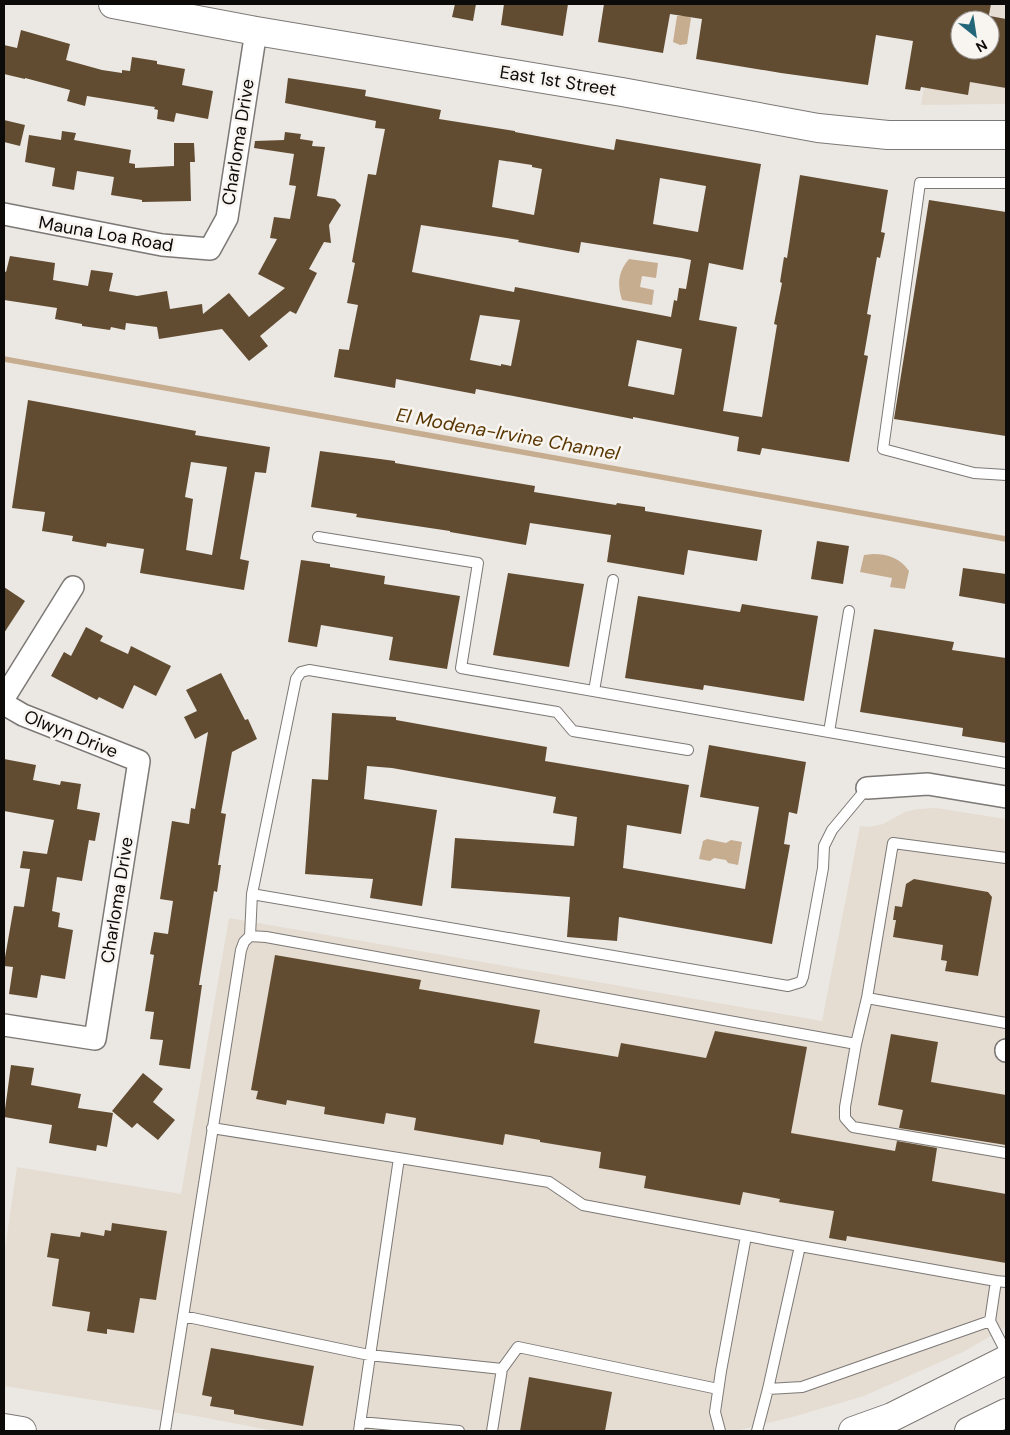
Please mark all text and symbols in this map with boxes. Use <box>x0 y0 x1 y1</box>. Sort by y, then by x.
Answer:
north arrow <box>950 10 1000 60</box>
text: N <box>973 36 990 57</box>
street label: East 1st Street <box>498 60 618 102</box>
street label: Charloma Drive <box>216 77 260 207</box>
street label: Mauna Loa Road <box>37 210 175 258</box>
water label: El Modena-Irvine Channel <box>394 402 622 466</box>
street label: Olwyn Drive <box>20 704 122 764</box>
street label: Charloma Drive <box>95 835 139 965</box>

